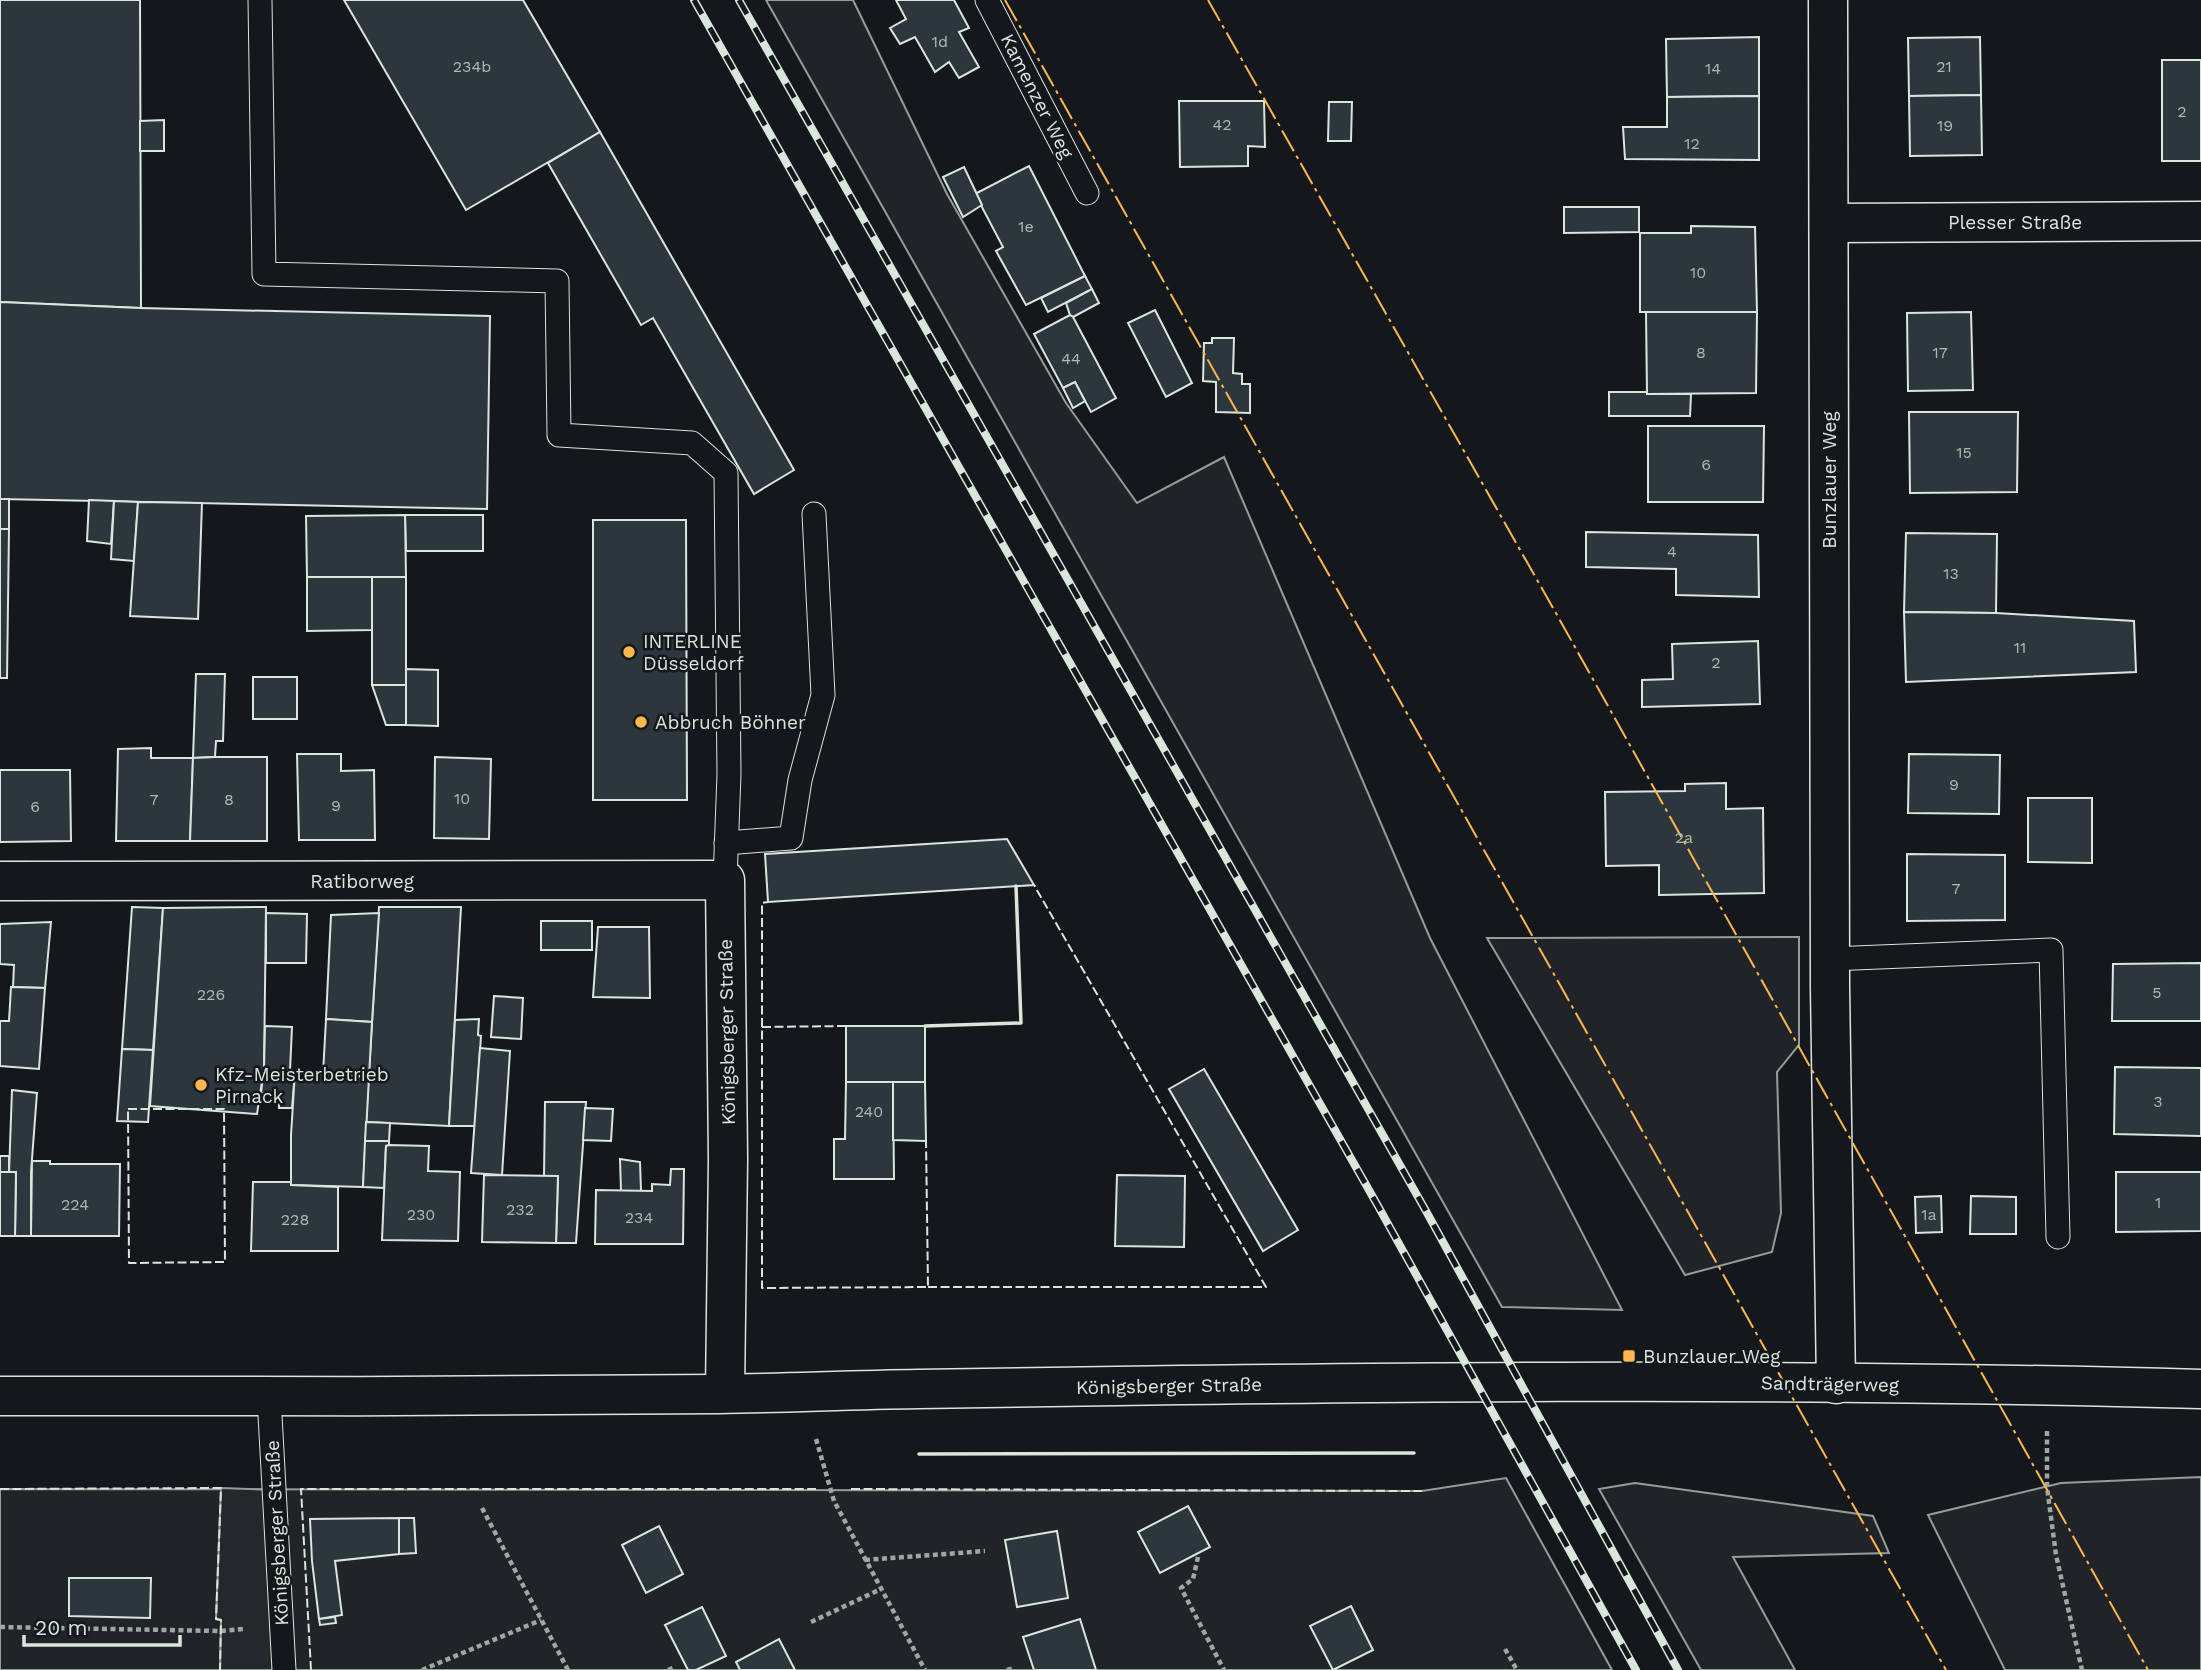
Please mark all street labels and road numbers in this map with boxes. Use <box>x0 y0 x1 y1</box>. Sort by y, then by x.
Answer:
street label: Kamenzer Weg <box>996 30 1079 163</box>
street label: Plesser Straße <box>1948 211 2082 234</box>
street label: Bunzlauer Weg <box>1818 410 1841 549</box>
street label: Ratiborweg <box>310 870 415 893</box>
street label: Königsberger Straße <box>714 939 740 1125</box>
street label: Sandträgerweg <box>1761 1371 1900 1397</box>
street label: Königsberger Straße <box>1076 1373 1262 1399</box>
street label: Königsberger Straße <box>261 1439 293 1627</box>

